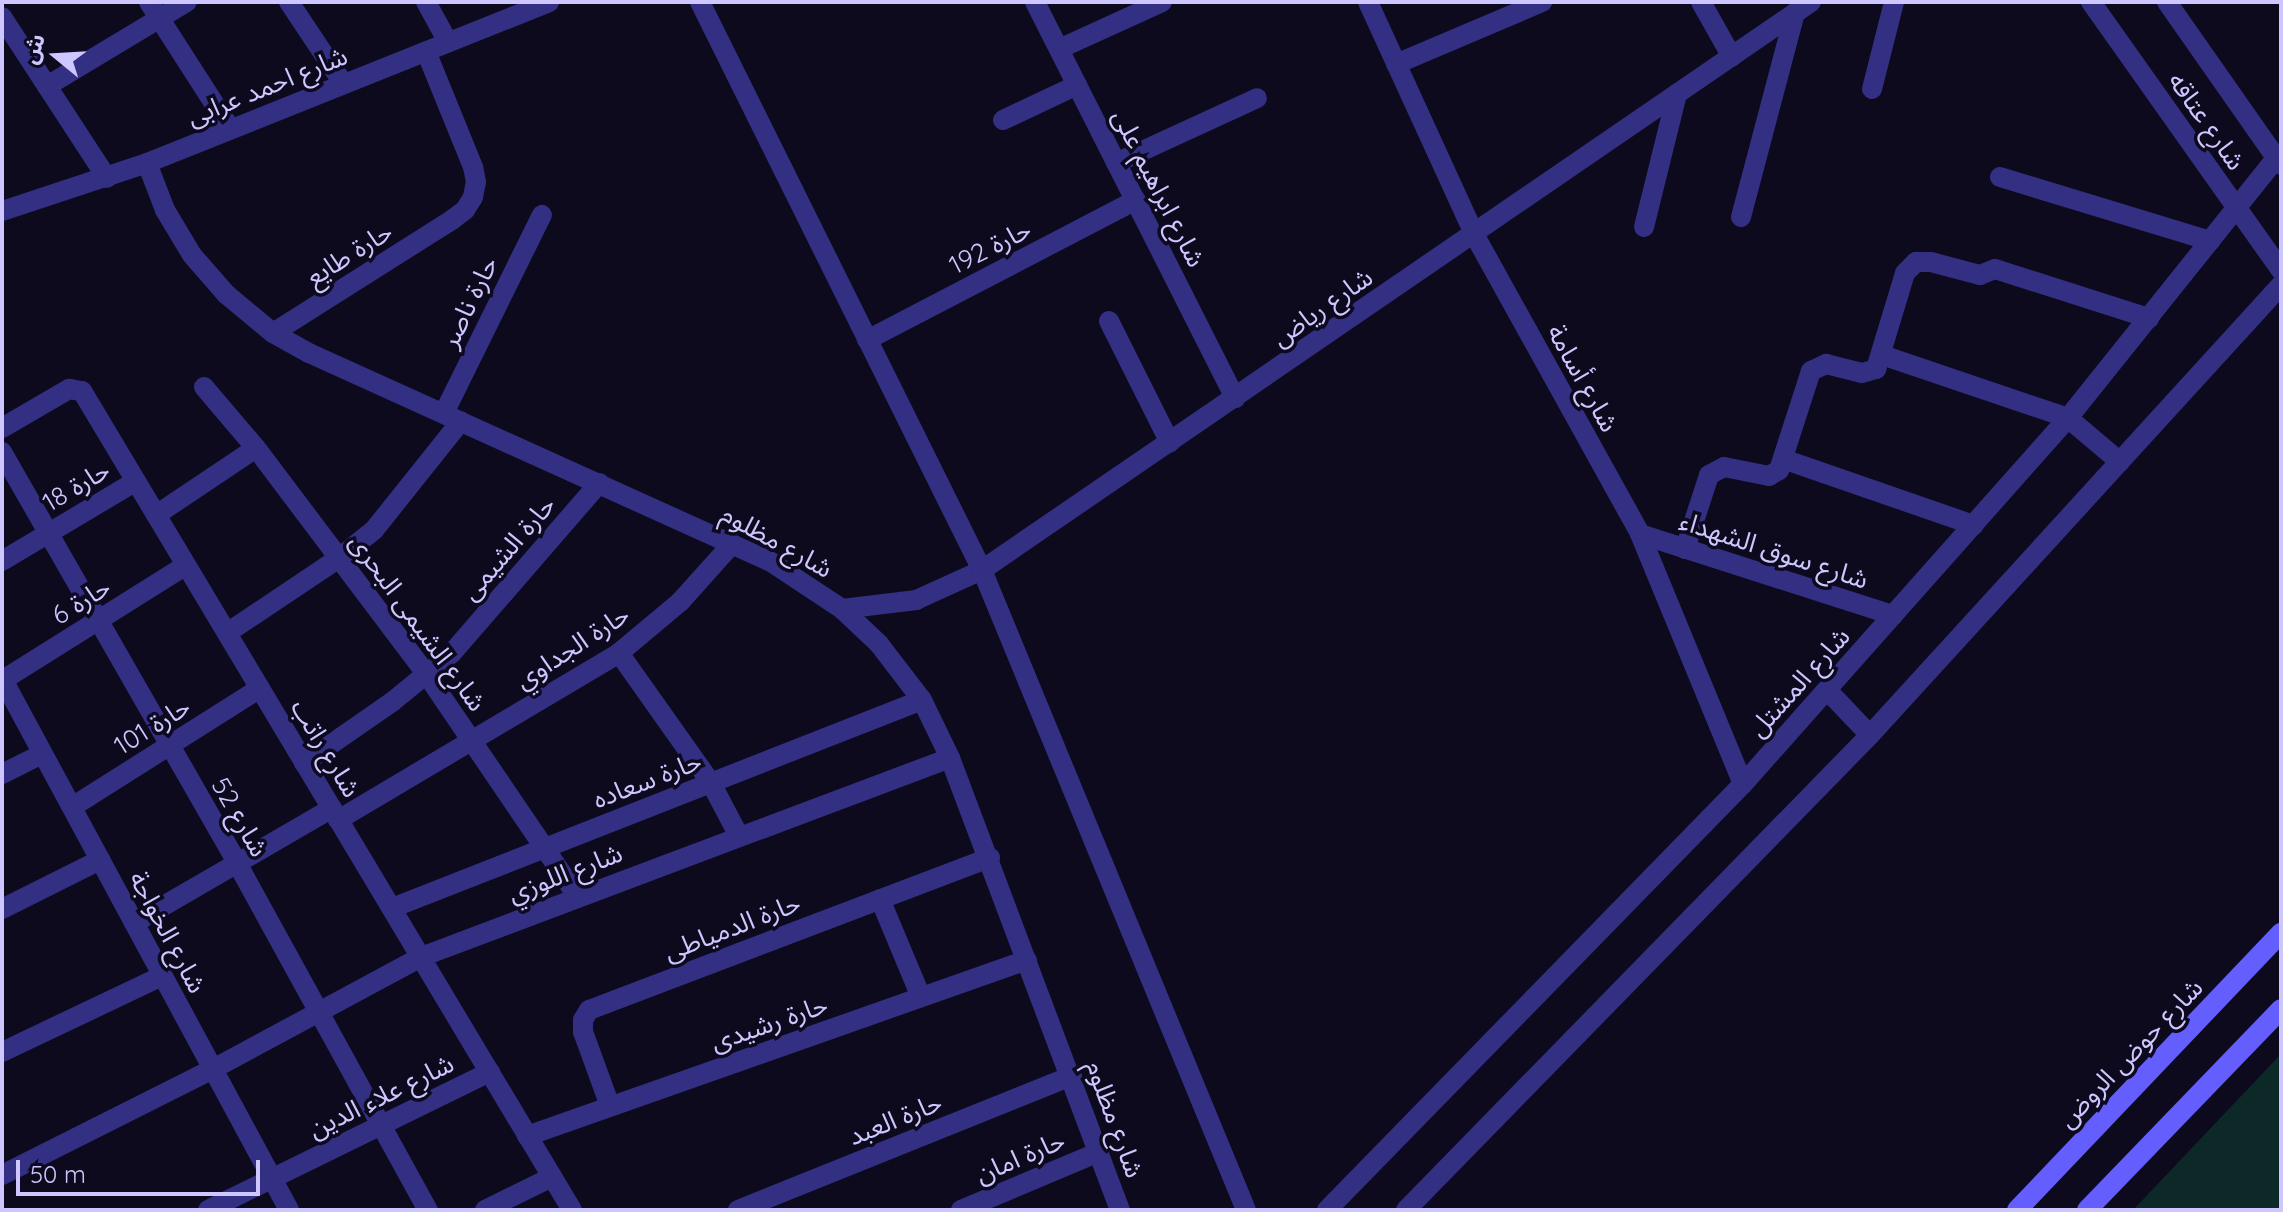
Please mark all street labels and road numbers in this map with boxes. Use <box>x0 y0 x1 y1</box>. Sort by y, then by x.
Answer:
street label: شارع احمد عرابى <box>182 40 352 132</box>
street label: شارع عتاقه <box>2162 66 2252 176</box>
street label: شارع ابراهيم على <box>1106 104 1212 272</box>
street label: حارة 192 <box>944 213 1036 281</box>
street label: حارة طايع <box>300 215 398 293</box>
street label: حارة ناصر <box>434 251 504 353</box>
street label: شارع رياض <box>1266 261 1378 353</box>
street label: شارع أسامة <box>1541 319 1625 437</box>
street label: حارة 18 <box>37 454 115 518</box>
street label: حارة الشيمى <box>454 489 562 607</box>
street label: شارع مظلوم <box>716 498 838 584</box>
street label: شارع سوق الشهداء <box>1676 505 1872 595</box>
street label: شارع الشيمى البحرى <box>343 527 493 717</box>
street label: حارة 6 <box>46 571 116 631</box>
street label: حارة الجداوي <box>509 599 635 695</box>
street label: شارع المشتل <box>1742 621 1856 743</box>
street label: حارة 101 <box>108 691 196 761</box>
street label: شارع راتب <box>285 693 367 803</box>
street label: حارة سعاده <box>588 745 706 815</box>
street label: شارع 52 <box>205 772 275 862</box>
street label: شارع اللوزي <box>503 837 627 909</box>
street label: شارع الخواجة <box>123 866 213 998</box>
street label: حارة الدمياطى <box>659 887 805 967</box>
street label: شارع حوض الروض <box>2051 972 2209 1134</box>
street label: حارة رشيدى <box>707 988 831 1058</box>
street label: شارع علاء الدين <box>303 1047 459 1145</box>
street label: شارع مظلوم <box>1079 1056 1151 1182</box>
street label: حارة العبد <box>844 1086 946 1152</box>
street label: حارة امان <box>971 1124 1069 1190</box>

